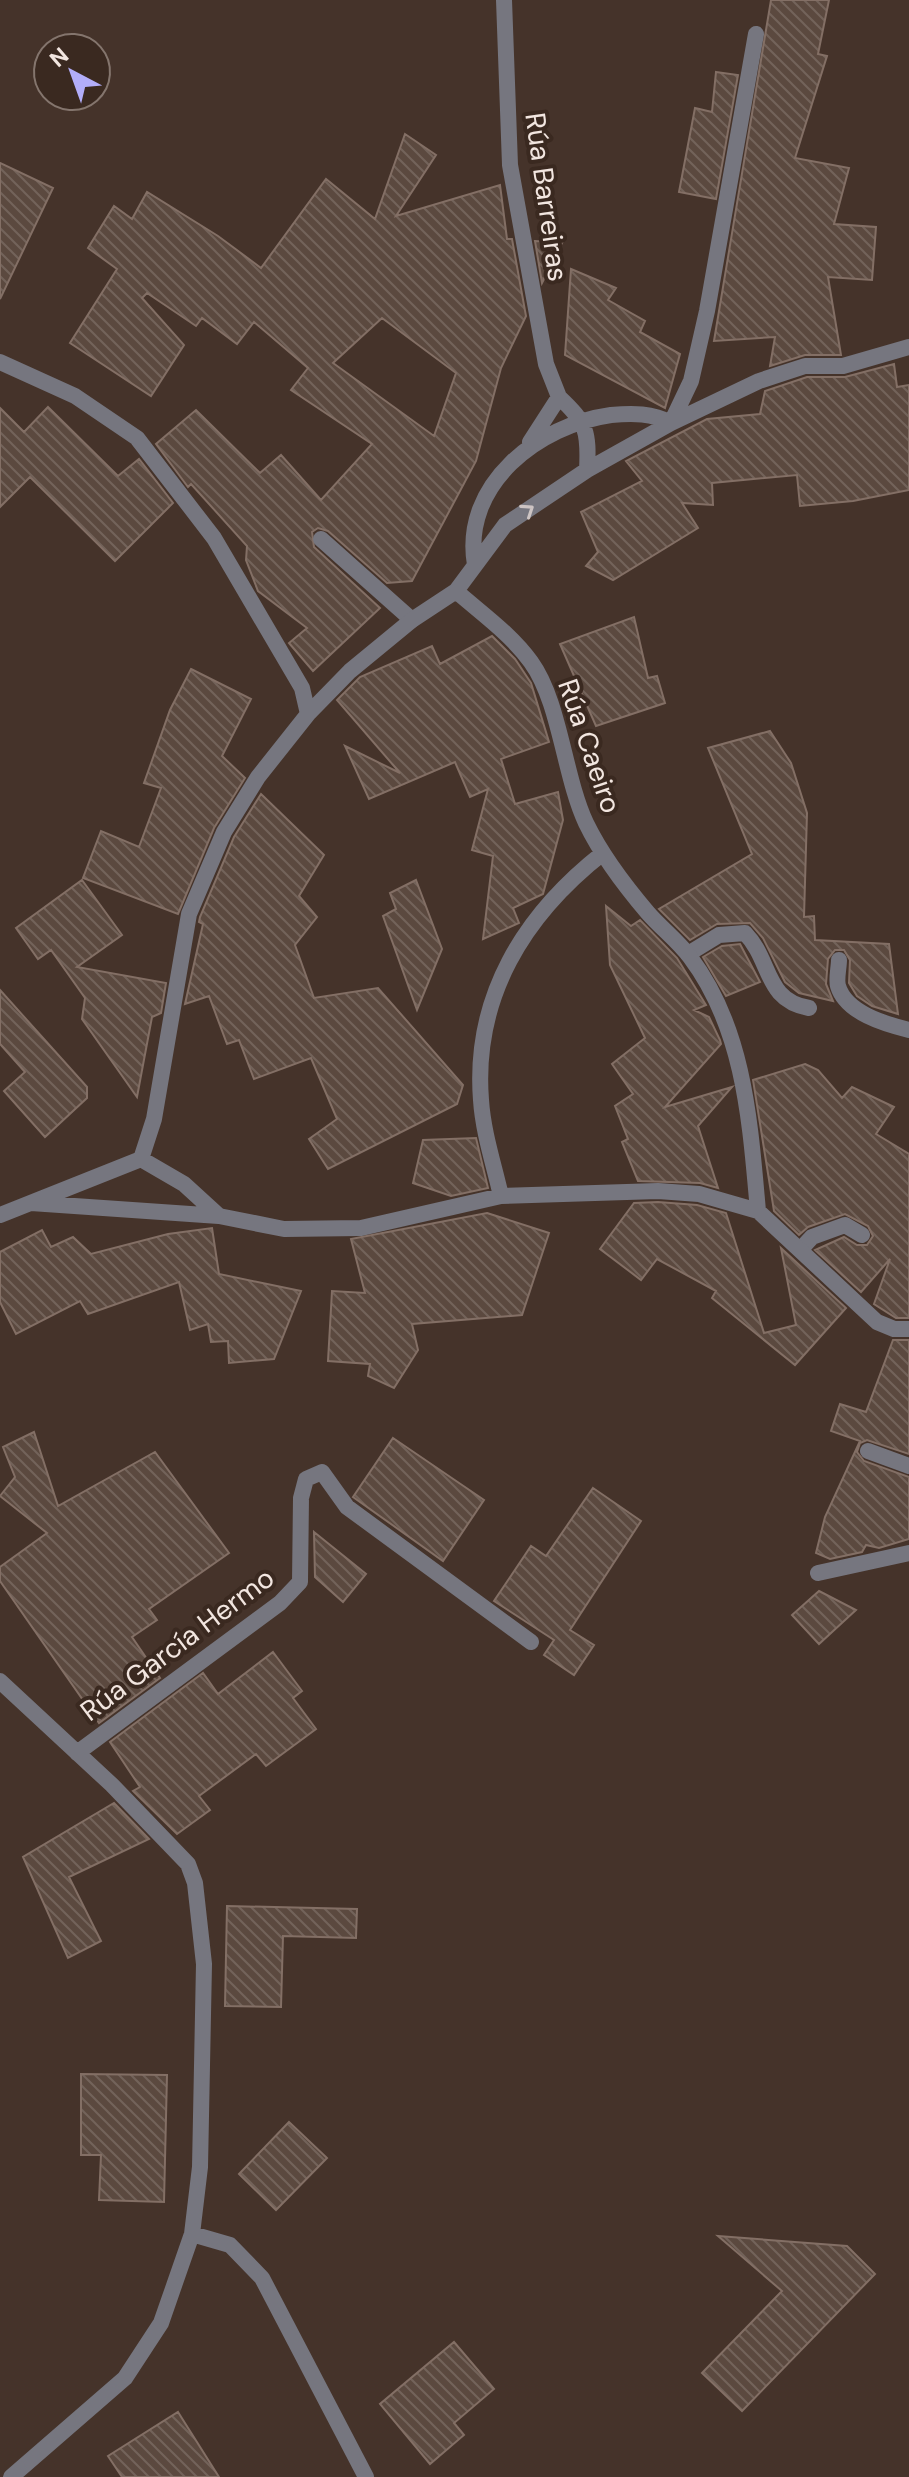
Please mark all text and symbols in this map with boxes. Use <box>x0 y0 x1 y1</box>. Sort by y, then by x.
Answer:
north arrow <box>32 32 112 112</box>
text: N <box>44 41 75 73</box>
street label: Rúa Barreiras <box>516 110 577 284</box>
one-way arrow <box>519 504 534 519</box>
street label: Rúa Caeiro <box>549 674 630 818</box>
street label: Rúa García Hermo <box>73 1559 282 1729</box>

